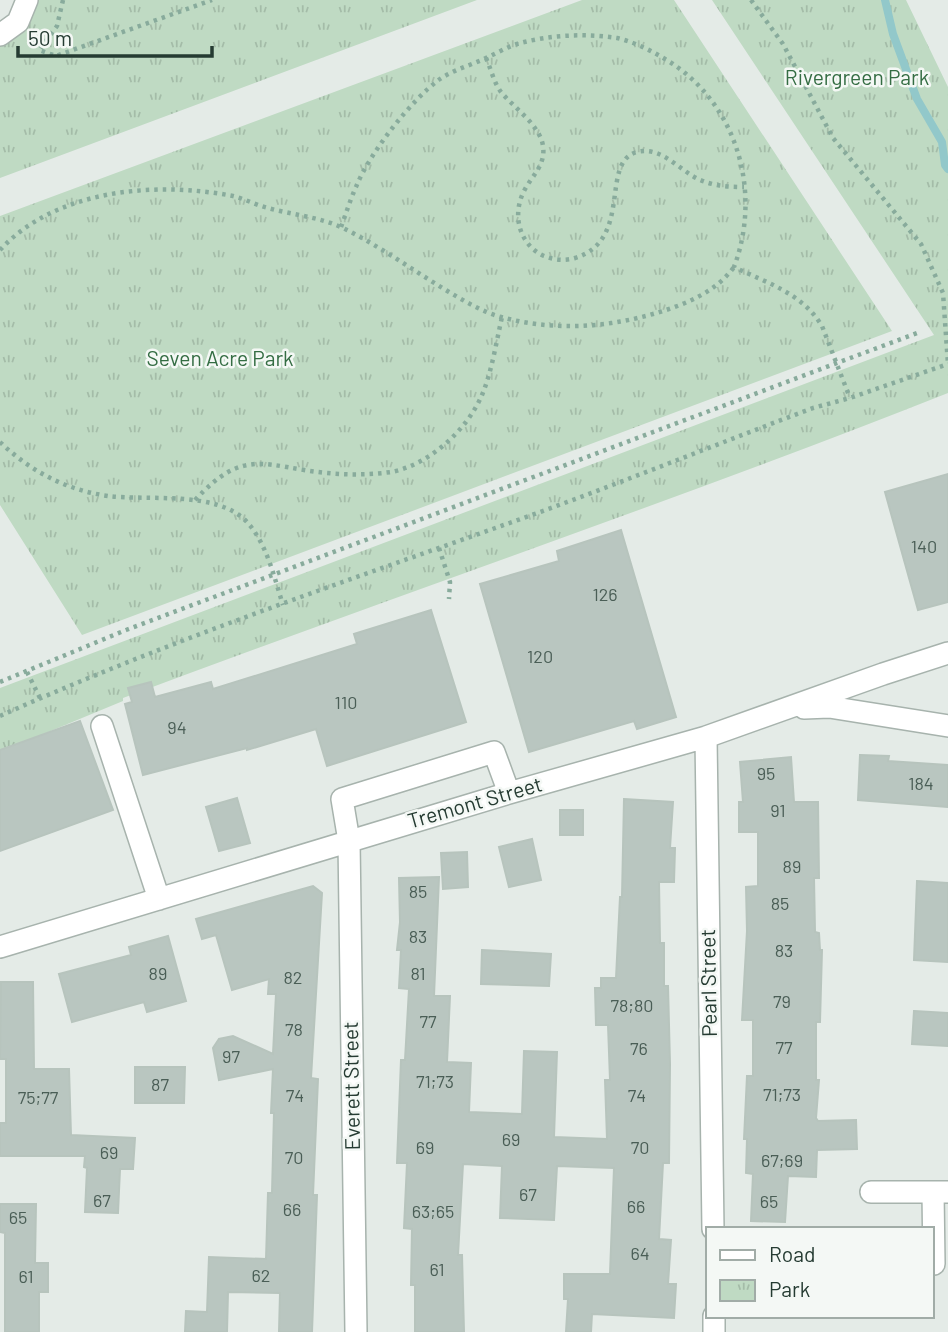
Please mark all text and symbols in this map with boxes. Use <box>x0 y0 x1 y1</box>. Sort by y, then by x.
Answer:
scale bar <box>18 14 212 58</box>
text: 50 m <box>28 25 72 50</box>
park label: Rivergreen Park <box>785 64 929 89</box>
park label: Seven Acre Park <box>146 345 294 370</box>
house number: 140 <box>911 535 937 557</box>
house number: 126 <box>592 583 618 605</box>
house number: 120 <box>527 645 553 667</box>
house number: 110 <box>335 691 357 713</box>
house number: 94 <box>167 716 187 738</box>
house number: 95 <box>757 762 775 784</box>
street label: Tremont Street <box>404 770 545 833</box>
house number: 184 <box>908 772 934 794</box>
house number: 91 <box>770 799 786 821</box>
house number: 89 <box>783 855 801 877</box>
house number: 85 <box>409 880 427 902</box>
house number: 85 <box>771 892 789 914</box>
house number: 83 <box>409 925 427 947</box>
street label: Pearl Street <box>694 929 721 1037</box>
house number: 83 <box>775 939 793 961</box>
house number: 89 <box>149 962 167 984</box>
house number: 81 <box>410 962 426 984</box>
house number: 82 <box>283 966 303 988</box>
house number: 79 <box>773 990 791 1012</box>
house number: 78;80 <box>610 994 654 1016</box>
house number: 77 <box>419 1010 437 1032</box>
house number: 78 <box>285 1018 303 1040</box>
street label: Everett Street <box>337 1021 364 1151</box>
house number: 77 <box>775 1036 793 1058</box>
house number: 76 <box>630 1037 648 1059</box>
house number: 97 <box>222 1045 240 1067</box>
house number: 71;73 <box>416 1070 454 1092</box>
house number: 87 <box>151 1073 169 1095</box>
house number: 71;73 <box>763 1083 801 1105</box>
house number: 74 <box>286 1084 304 1106</box>
house number: 74 <box>628 1084 646 1106</box>
house number: 75;77 <box>18 1086 59 1108</box>
house number: 69 <box>502 1128 520 1150</box>
house number: 69 <box>416 1136 434 1158</box>
house number: 70 <box>631 1136 649 1158</box>
house number: 69 <box>100 1141 118 1163</box>
house number: 70 <box>285 1146 303 1168</box>
house number: 67;69 <box>761 1149 803 1171</box>
house number: 67 <box>519 1183 537 1205</box>
house number: 67 <box>93 1189 111 1211</box>
house number: 65 <box>760 1190 778 1212</box>
house number: 66 <box>627 1195 645 1217</box>
house number: 66 <box>283 1198 301 1220</box>
house number: 63;65 <box>412 1200 454 1222</box>
house number: 65 <box>9 1206 27 1228</box>
legend <box>706 1227 934 1318</box>
text: Road <box>769 1241 815 1266</box>
house number: 64 <box>630 1242 650 1264</box>
house number: 61 <box>429 1258 445 1280</box>
house number: 62 <box>252 1264 270 1286</box>
house number: 61 <box>18 1265 34 1287</box>
text: Park <box>769 1276 810 1301</box>

